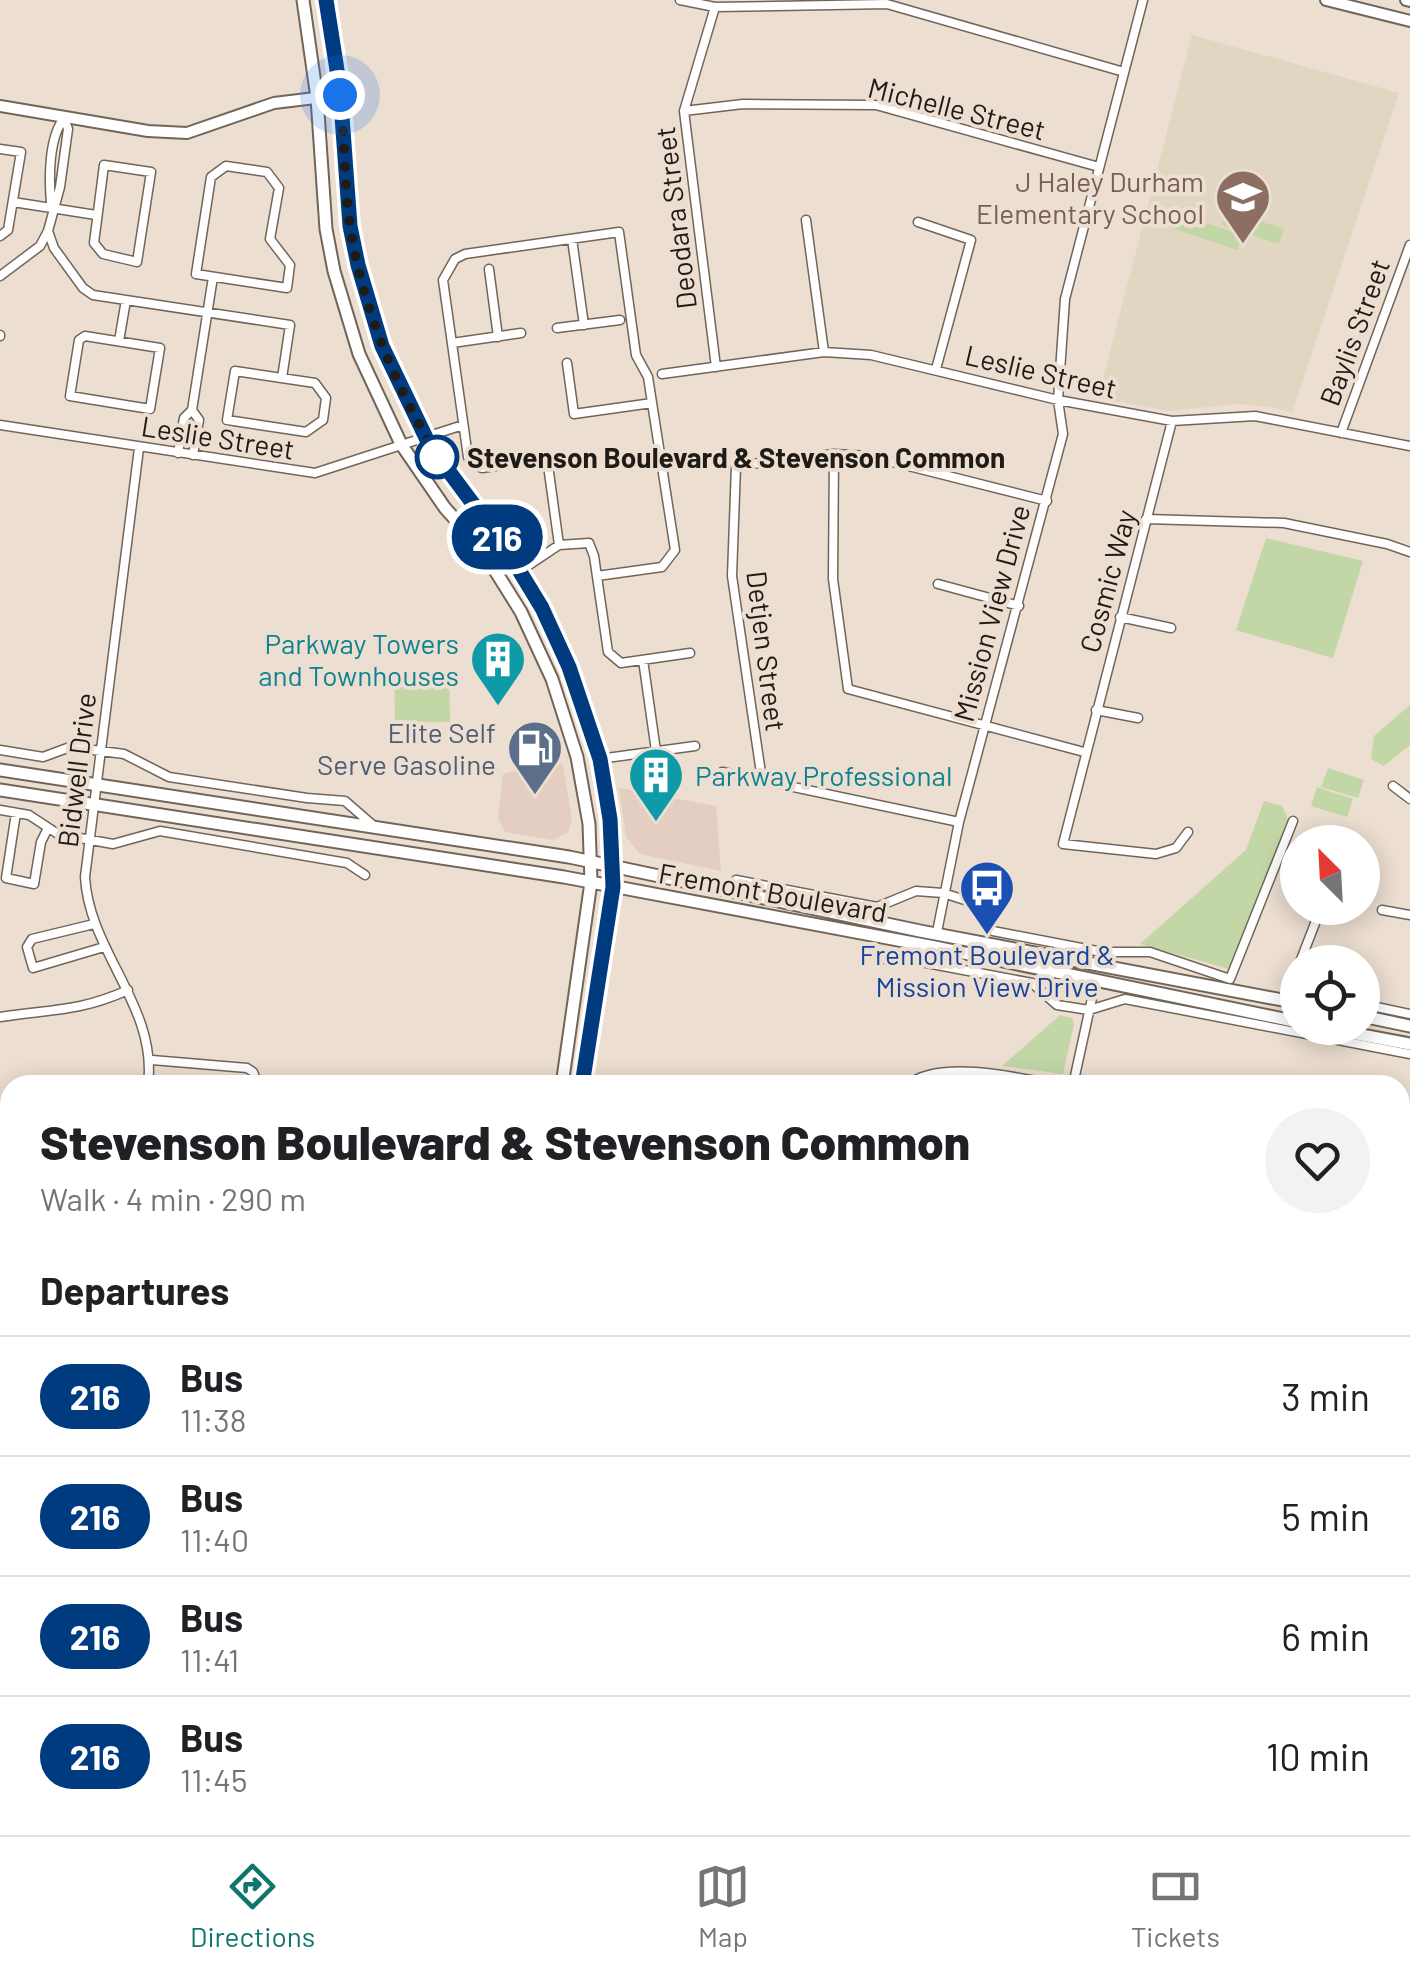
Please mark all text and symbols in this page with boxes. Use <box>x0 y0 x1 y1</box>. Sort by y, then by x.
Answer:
your location <box>315 70 365 120</box>
street label: Michelle Street <box>865 70 1049 146</box>
street label: Deodara Street <box>647 125 703 311</box>
place label: J Haley Durham Elementary School <box>976 164 1204 230</box>
school or university icon: J Haley Durham Elementary School <box>1213 167 1273 246</box>
street label: Baylis Street <box>1312 254 1396 410</box>
street label: Leslie Street <box>962 337 1120 405</box>
street label: Leslie Street <box>139 408 297 466</box>
marker: Stevenson Boulevard & Stevenson Common <box>416 436 458 478</box>
place label: Stevenson Boulevard & Stevenson Common <box>467 440 1005 474</box>
street label: Mission View Drive <box>946 501 1036 725</box>
line badge: 216 <box>440 504 554 570</box>
street label: Cosmic Way <box>1072 506 1142 656</box>
text: 216 <box>472 516 522 558</box>
street label: Detjen Street <box>740 569 794 733</box>
place label: Parkway Towers and Townhouses <box>258 626 459 692</box>
building icon: Parkway Towers and Townhouses <box>468 629 528 708</box>
street label: Bidwell Drive <box>50 691 102 849</box>
place label: Elite Self Serve Gasoline <box>317 715 496 781</box>
fuel station icon: Elite Self Serve Gasoline <box>505 718 565 797</box>
building icon: Parkway Professional <box>626 745 686 824</box>
place label: Parkway Professional <box>695 758 952 792</box>
north arrow <box>1280 825 1380 925</box>
map controls <box>1280 825 1380 1045</box>
street label: Fremont Boulevard <box>656 855 890 929</box>
bus stop icon: Fremont Boulevard & Mission View Drive <box>957 858 1017 937</box>
place label: Fremont Boulevard & Mission View Drive <box>859 937 1115 1003</box>
button: locate <box>1280 945 1380 1045</box>
button: heart <box>1265 1108 1370 1213</box>
text: Stevenson Boulevard & Stevenson Common <box>40 1112 970 1170</box>
text: Walk · 4 min · 290 m <box>40 1179 306 1217</box>
text: Departures <box>40 1267 229 1313</box>
text: Bus <box>180 1354 243 1400</box>
text: 3 min <box>1281 1373 1370 1419</box>
text: 216 <box>70 1375 120 1417</box>
text: 11:38 <box>180 1400 247 1438</box>
text: Bus <box>180 1474 243 1520</box>
text: 5 min <box>1281 1493 1370 1539</box>
text: 216 <box>70 1495 120 1537</box>
text: 11:40 <box>180 1520 249 1558</box>
text: Bus <box>180 1594 243 1640</box>
text: 6 min <box>1281 1613 1370 1659</box>
text: 216 <box>70 1615 120 1657</box>
text: 11:41 <box>180 1640 239 1678</box>
text: Bus <box>180 1714 243 1760</box>
text: 10 min <box>1266 1733 1370 1779</box>
text: 216 <box>70 1735 120 1777</box>
text: 11:45 <box>180 1760 247 1798</box>
tab: Directions <box>190 1859 315 1953</box>
tab: Map <box>695 1859 750 1953</box>
tab: Tickets <box>1131 1859 1220 1953</box>

